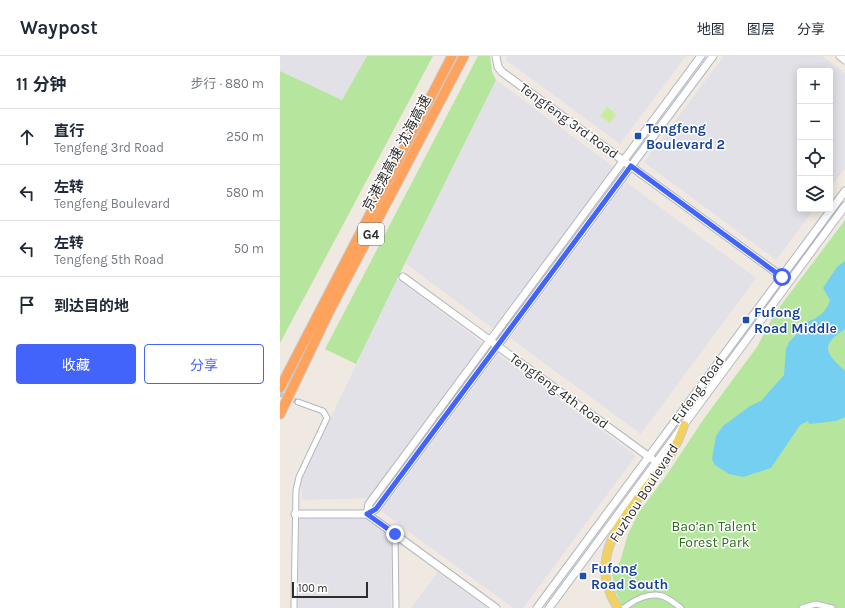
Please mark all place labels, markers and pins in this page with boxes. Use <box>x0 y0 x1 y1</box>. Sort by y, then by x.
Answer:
place label: Tengfeng Boulevard 2 <box>646 120 725 153</box>
marker: Tengfeng Boulevard 2 <box>633 131 643 141</box>
place label: Fufong Road Middle <box>754 304 837 337</box>
marker: Fufong Road Middle <box>741 315 751 325</box>
place label: Fufong Road South <box>591 560 668 593</box>
marker: Fufong Road South <box>578 571 588 581</box>

